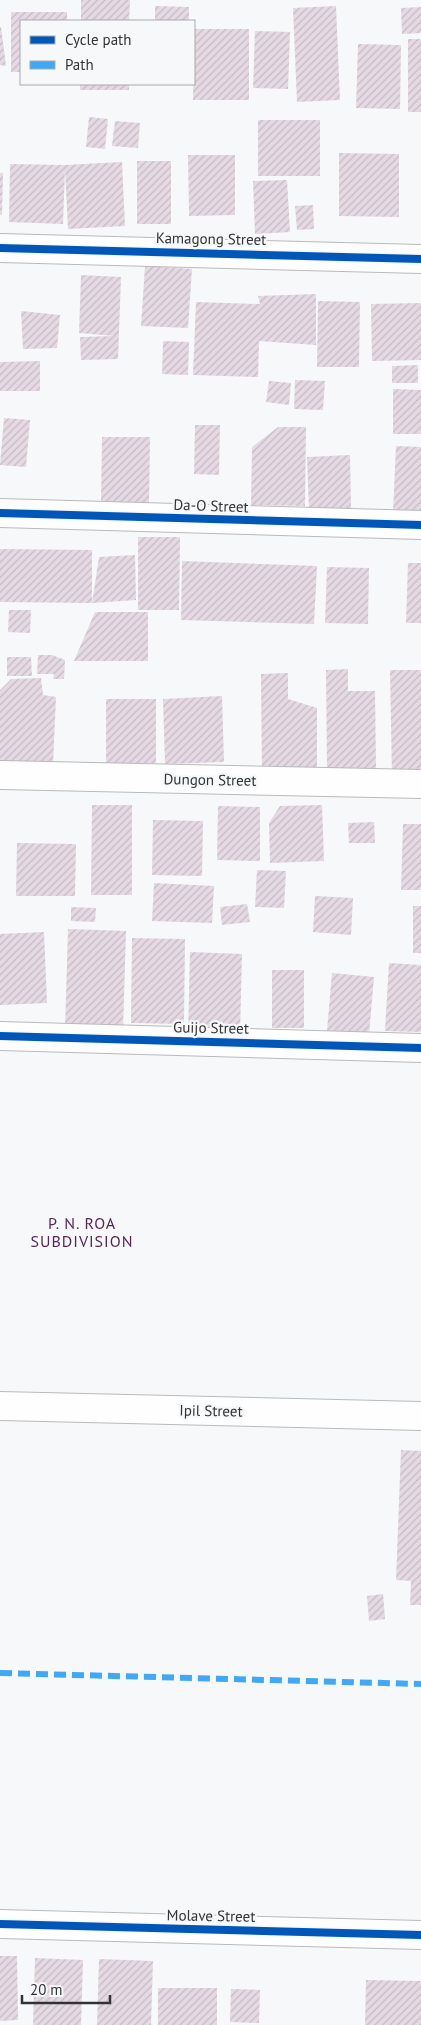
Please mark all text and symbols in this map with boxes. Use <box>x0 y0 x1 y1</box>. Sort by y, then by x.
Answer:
legend <box>20 20 195 85</box>
text: Cycle path <box>65 30 131 49</box>
text: Path <box>65 55 94 74</box>
street label: Kamagong Street <box>156 228 266 249</box>
street label: Da-O Street <box>173 495 249 516</box>
street label: Dungon Street <box>163 769 257 790</box>
street label: Guijo Street <box>173 1017 249 1038</box>
district label: P. N. ROA SUBDIVISION <box>30 1213 134 1251</box>
street label: Ipil Street <box>179 1400 243 1421</box>
street label: Molave Street <box>166 1905 256 1926</box>
scale bar <box>22 1972 110 2004</box>
text: 20 m <box>30 1980 63 1999</box>

